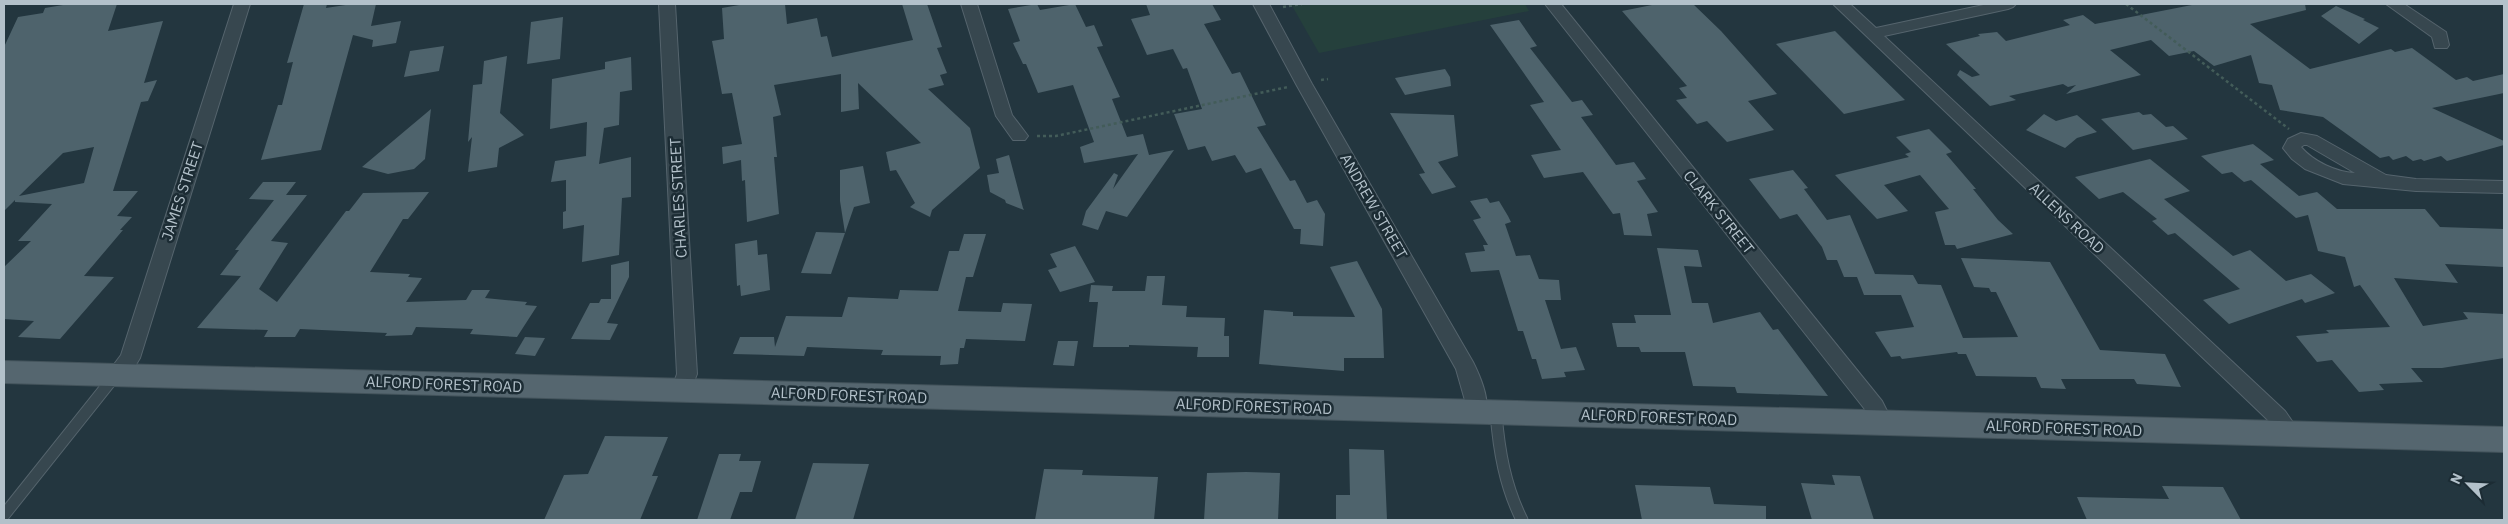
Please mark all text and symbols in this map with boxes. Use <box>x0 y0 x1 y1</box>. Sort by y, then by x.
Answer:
street label: CHARLES STREET <box>665 137 691 259</box>
street label: JAMES STREET <box>157 139 207 243</box>
street label: ANDREW STREET <box>1336 150 1412 262</box>
street label: CLARK STREET <box>1679 166 1759 258</box>
street label: ALLENS ROAD <box>2025 178 2109 258</box>
street label: ALFORD FOREST ROAD <box>366 372 522 396</box>
street label: ALFORD FOREST ROAD <box>771 383 927 407</box>
street label: ALFORD FOREST ROAD <box>1176 394 1332 418</box>
street label: ALFORD FOREST ROAD <box>1581 405 1737 429</box>
street label: ALFORD FOREST ROAD <box>1986 416 2142 440</box>
north arrow <box>2443 459 2493 509</box>
text: N <box>2446 470 2466 487</box>

